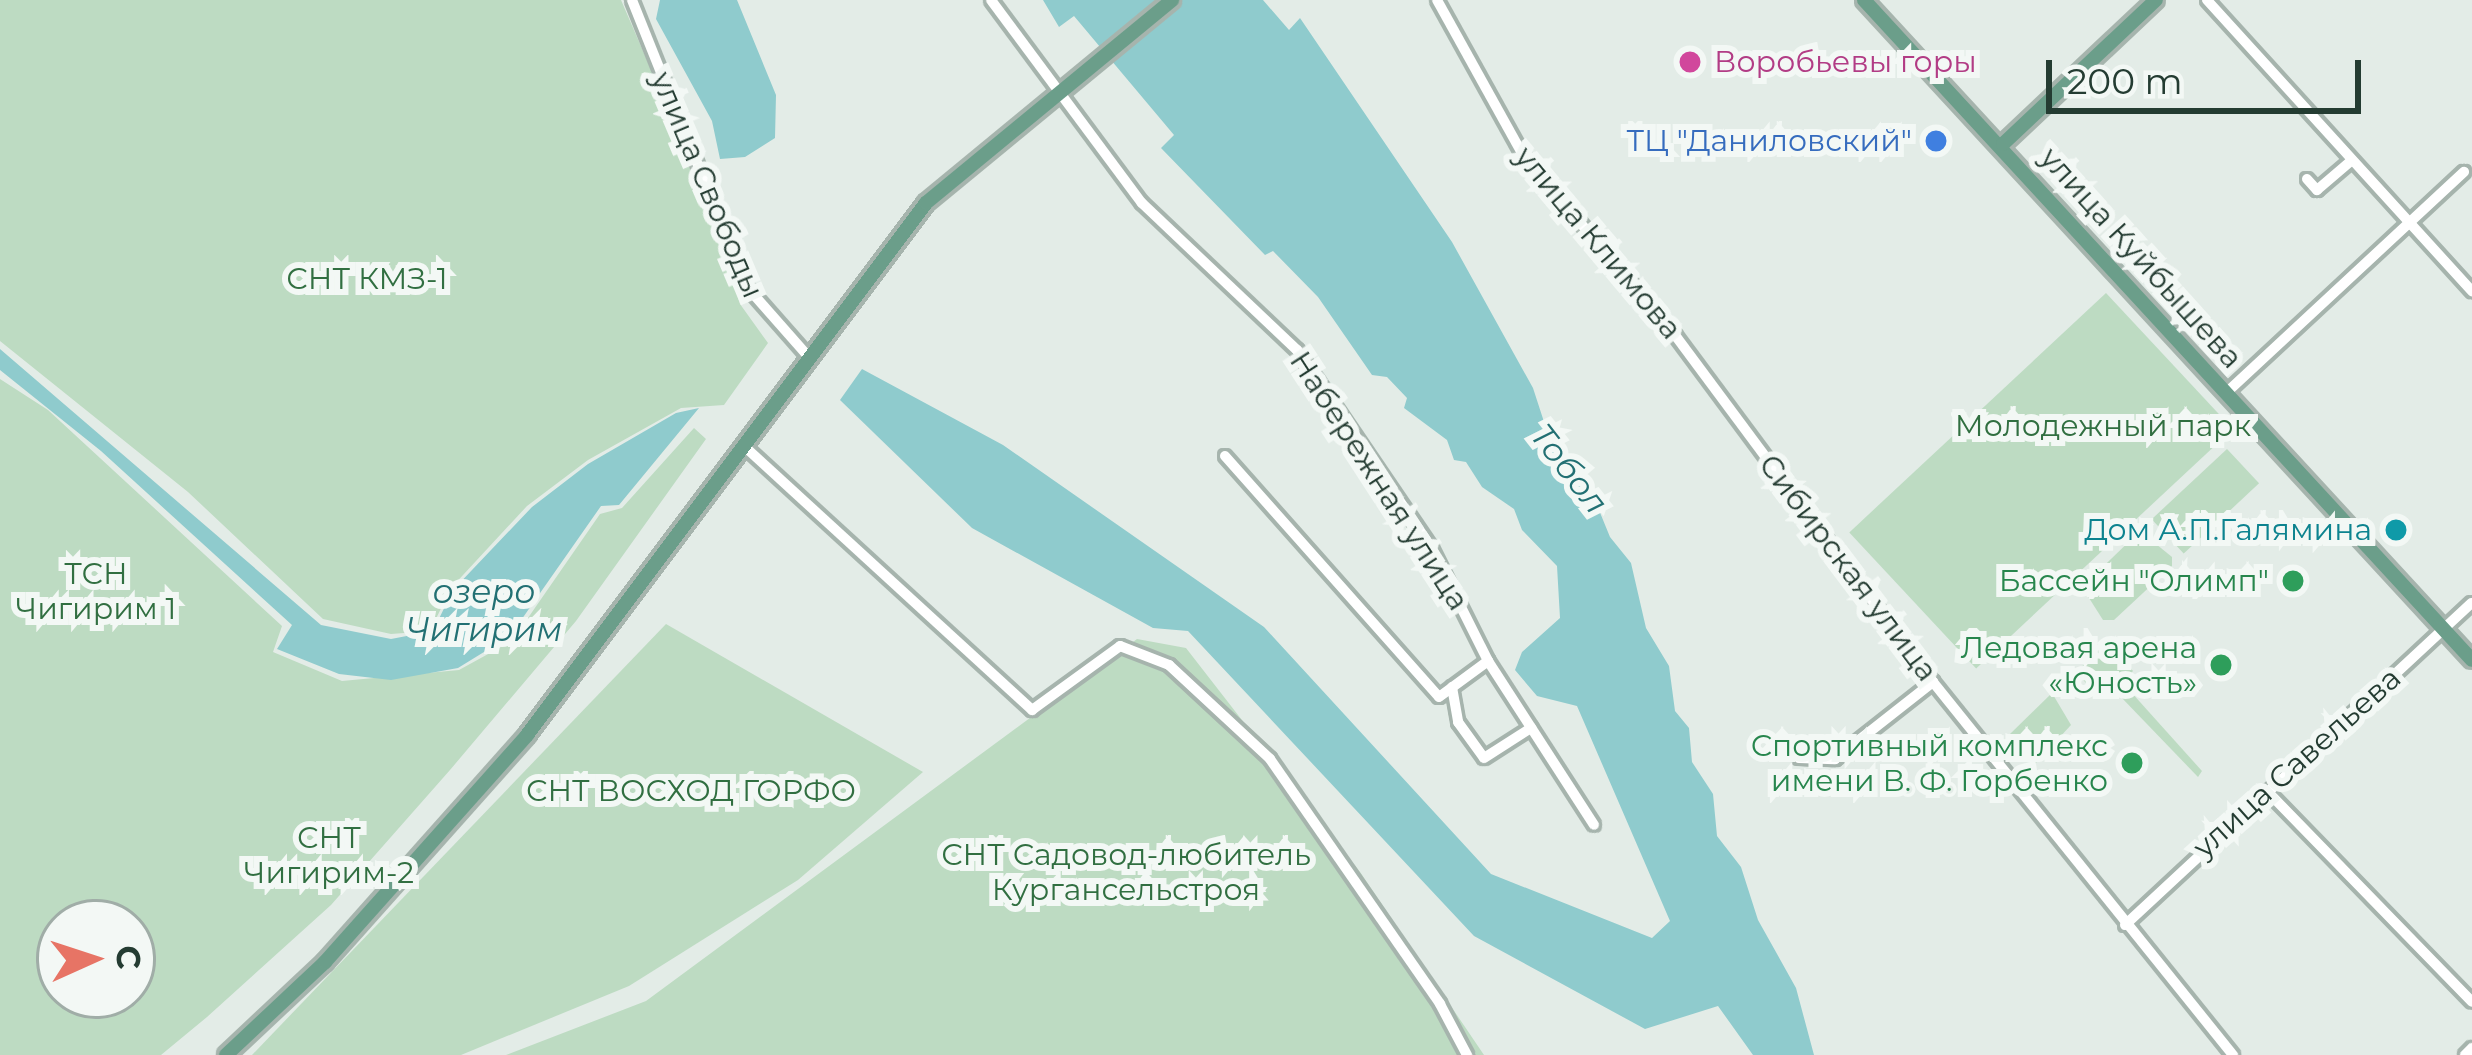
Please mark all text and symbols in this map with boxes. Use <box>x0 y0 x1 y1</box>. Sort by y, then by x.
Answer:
scale bar <box>2052 36 2367 110</box>
place label: Воробьевы горы <box>1714 44 1977 80</box>
marker: Воробьевы горы <box>1677 49 1703 75</box>
text: 200 m <box>2067 59 2183 103</box>
street label: улица Свободы <box>643 67 771 303</box>
place label: ТЦ "Даниловский" <box>1626 123 1912 159</box>
marker: ТЦ "Даниловский" <box>1923 128 1949 154</box>
street label: улица Климова <box>1507 139 1689 347</box>
street label: улица Куйбышева <box>2032 140 2250 376</box>
park label: СНТ КМЗ-1 <box>286 261 448 297</box>
street label: Набережная улица <box>1282 345 1476 617</box>
park label: Молодежный парк <box>1955 408 2251 444</box>
water label: Тобол <box>1522 416 1616 522</box>
street label: Сибирская улица <box>1751 448 1945 688</box>
place label: Дом А.П.Галямина <box>2084 512 2372 548</box>
marker: Дом А.П.Галямина <box>2383 517 2409 543</box>
park label: ТСН Чигирим 1 <box>16 556 176 626</box>
place label: Бассейн "Олимп" <box>1999 563 2269 599</box>
marker: Бассейн "Олимп" <box>2280 568 2306 594</box>
water label: озеро Чигирим <box>406 572 562 650</box>
place label: Ледовая арена «Юность» <box>1961 630 2197 700</box>
marker: Ледовая арена «Юность» <box>2208 652 2234 678</box>
street label: улица Савельева <box>2186 660 2408 866</box>
place label: Спортивный комплекс имени В. Ф. Горбенко <box>1751 728 2108 798</box>
marker: Спортивный комплекс имени В. Ф. Горбенко <box>2119 750 2145 776</box>
park label: СНТ ВОСХОД ГОРФО <box>526 773 856 809</box>
park label: СНТ Чигирим-2 <box>244 820 414 890</box>
park label: СНТ Садовод-любитель Кургансельстроя <box>941 837 1311 908</box>
north arrow <box>36 899 156 1019</box>
text: С <box>108 944 150 970</box>

